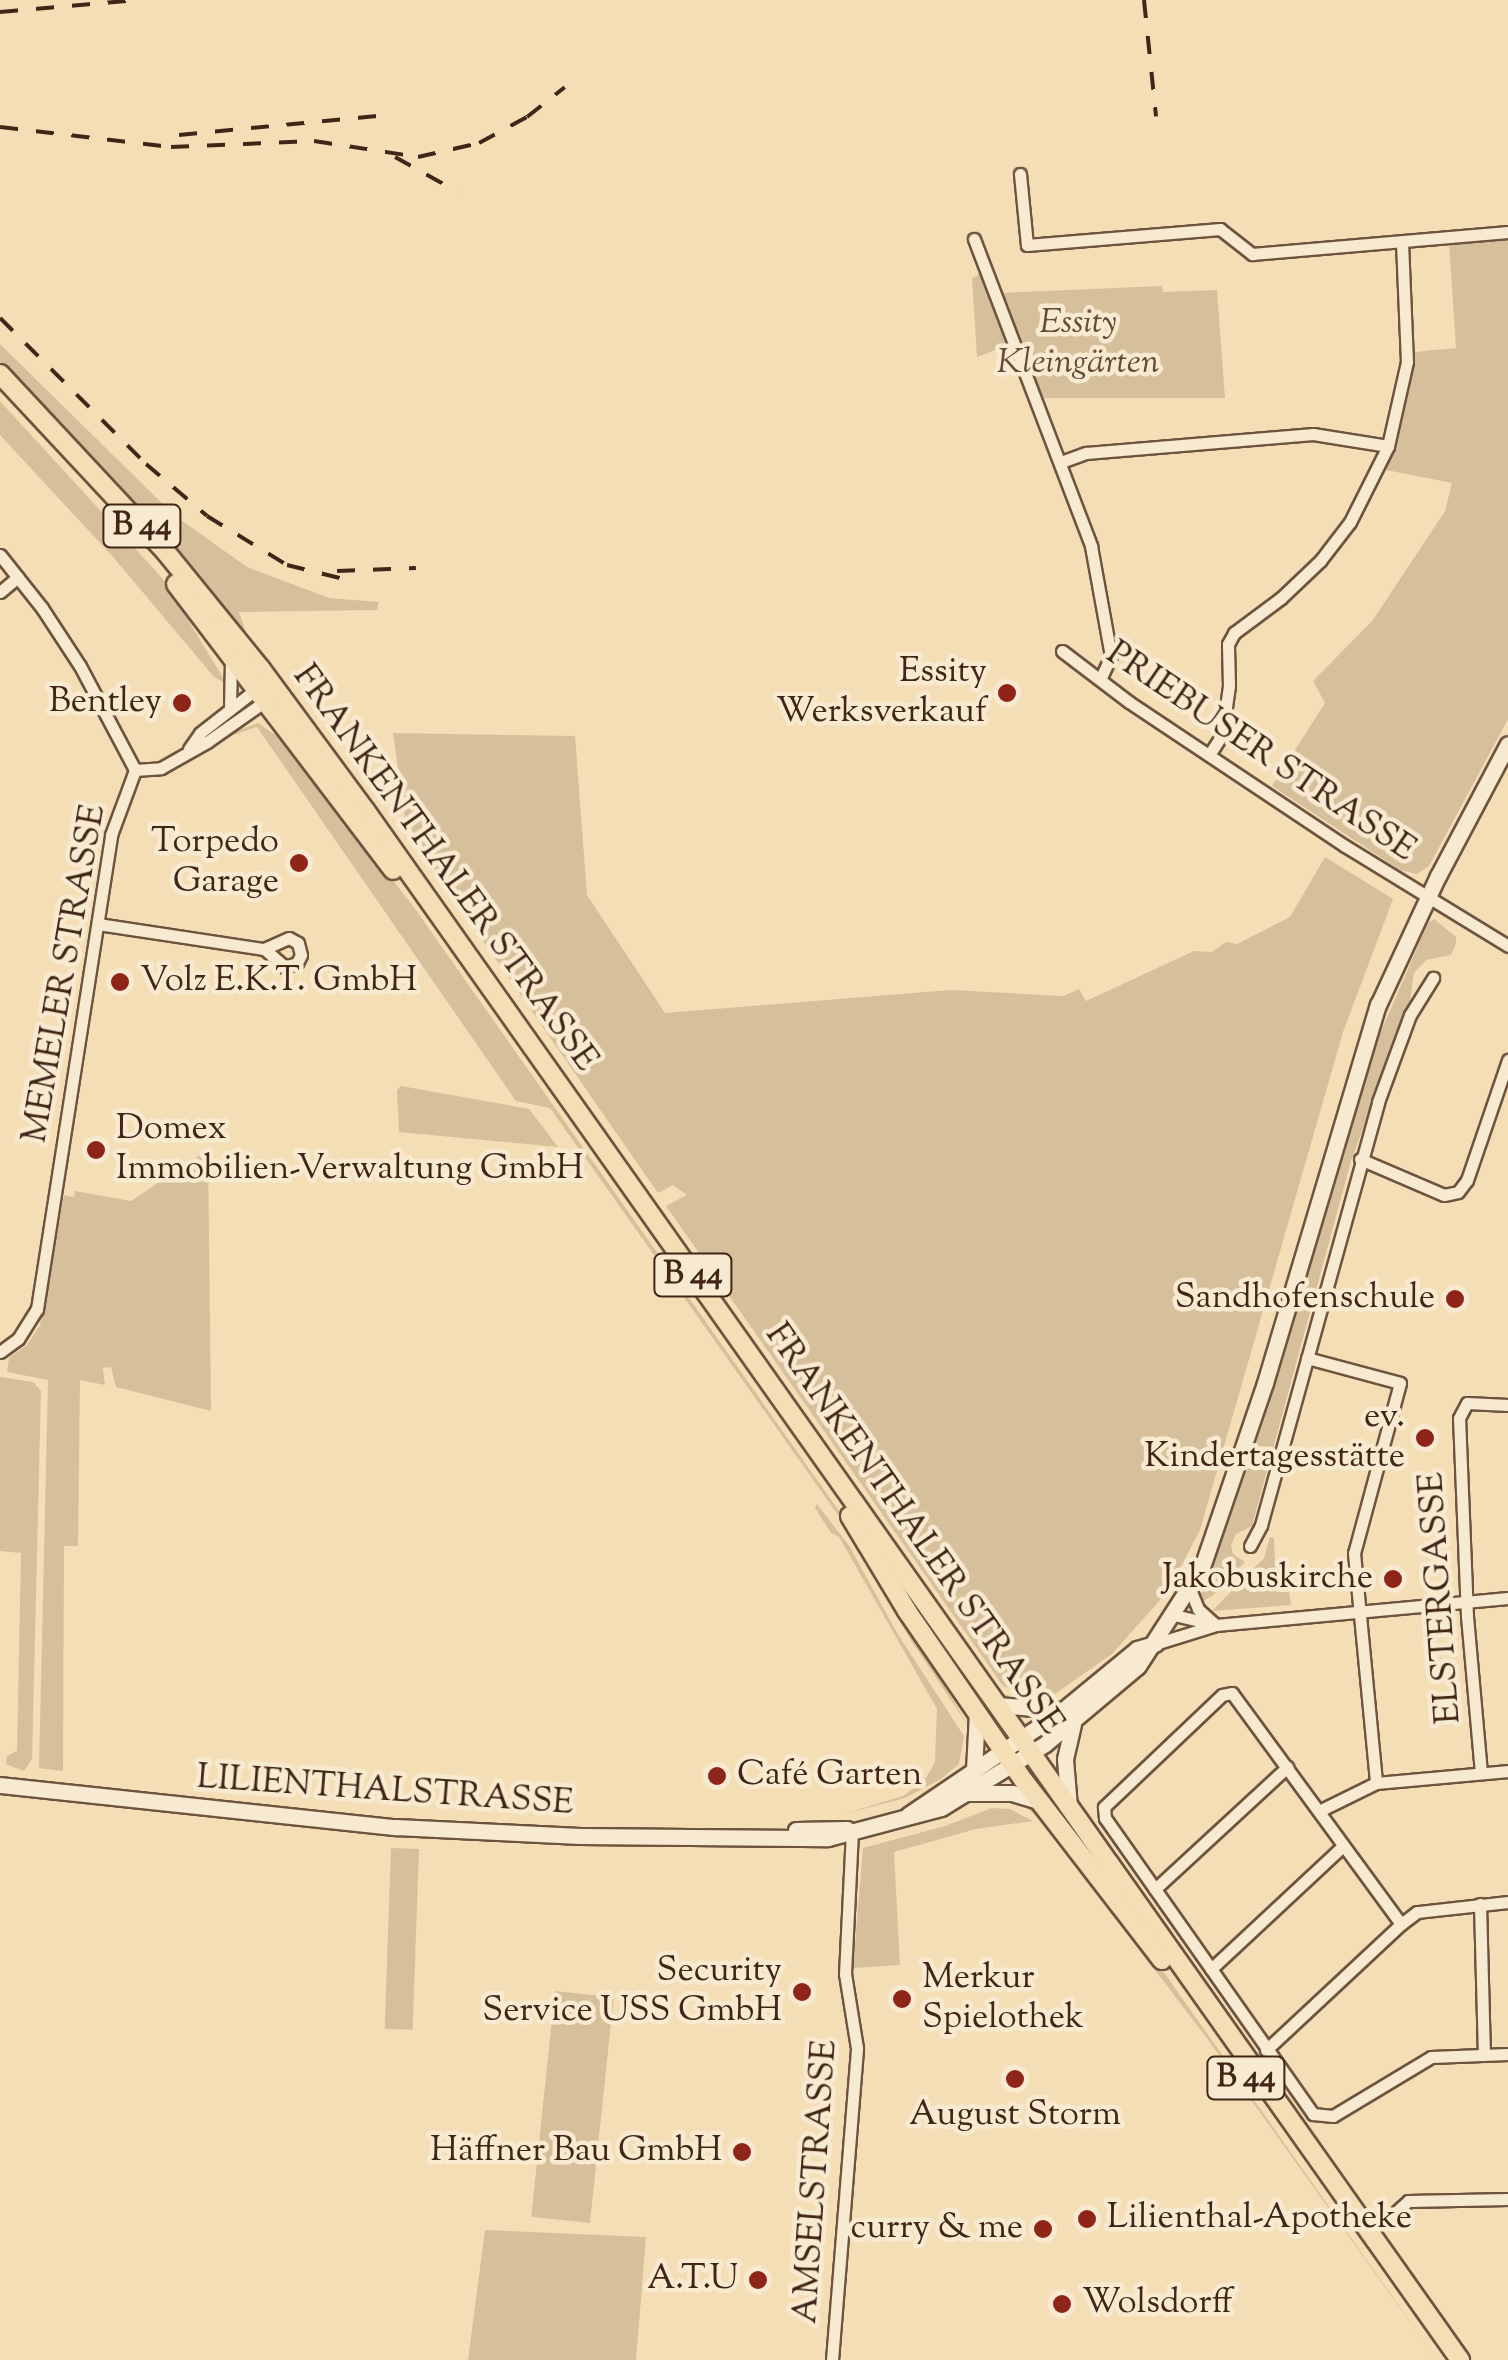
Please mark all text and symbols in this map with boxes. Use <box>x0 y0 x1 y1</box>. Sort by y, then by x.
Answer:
park label: Essity Kleingärten <box>997 303 1159 385</box>
road number: B 44 <box>102 499 182 553</box>
street label: PRIEBUSER STRASSE <box>1097 634 1423 872</box>
place label: Essity Werksverkauf <box>776 652 987 734</box>
street label: FRANKENTHALER STRASSE <box>282 658 606 1080</box>
place label: Bentley <box>49 682 162 724</box>
marker: Essity Werksverkauf <box>996 682 1018 704</box>
marker: Bentley <box>171 692 193 714</box>
street label: MEMELER STRASSE <box>16 802 116 1146</box>
place label: Torpedo Garage <box>151 822 279 904</box>
marker: Torpedo Garage <box>288 852 310 874</box>
place label: Volz E.K.T. GmbH <box>140 961 417 1003</box>
marker: Volz E.K.T. GmbH <box>109 971 131 993</box>
place label: Domex Immobilien-Verwaltung GmbH <box>116 1109 584 1191</box>
marker: Domex Immobilien-Verwaltung GmbH <box>85 1139 107 1161</box>
road number: B 44 <box>653 1248 733 1302</box>
place label: Sandhofenschule <box>1175 1278 1435 1320</box>
marker: Sandhofenschule <box>1444 1288 1466 1310</box>
street label: FRANKENTHALER STRASSE <box>755 1316 1071 1744</box>
place label: ev. Kindertagesstätte <box>1144 1397 1405 1479</box>
marker: ev. Kindertagesstätte <box>1414 1427 1436 1449</box>
street label: ELSTERGASSE <box>1412 1471 1472 1725</box>
place label: Jakobuskirche <box>1162 1558 1373 1600</box>
marker: Jakobuskirche <box>1382 1568 1404 1590</box>
place label: Café Garten <box>737 1755 922 1797</box>
street label: LILIENTHALSTRASSE <box>195 1758 575 1826</box>
marker: Café Garten <box>706 1765 728 1787</box>
place label: Security Service USS GmbH <box>482 1951 782 2033</box>
place label: Merkur Spielothek <box>922 1958 1084 2040</box>
marker: Security Service USS GmbH <box>791 1981 813 2003</box>
marker: Merkur Spielothek <box>891 1988 913 2010</box>
street label: AMSELSTRASSE <box>786 2039 848 2325</box>
road number: B 44 <box>1206 2051 1286 2105</box>
marker: August Storm <box>1004 2068 1026 2090</box>
place label: August Storm <box>909 2095 1121 2137</box>
place label: Häffner Bau GmbH <box>430 2131 722 2173</box>
marker: Häffner Bau GmbH <box>731 2141 753 2163</box>
place label: Lilienthal-Apotheke <box>1107 2198 1412 2240</box>
place label: curry & me <box>850 2208 1023 2250</box>
marker: Lilienthal-Apotheke <box>1076 2208 1098 2230</box>
marker: curry & me <box>1032 2218 1054 2240</box>
place label: A.T.U <box>647 2259 738 2301</box>
marker: A.T.U <box>747 2269 769 2291</box>
place label: Wolsdorff <box>1082 2283 1233 2325</box>
marker: Wolsdorff <box>1051 2293 1073 2315</box>

